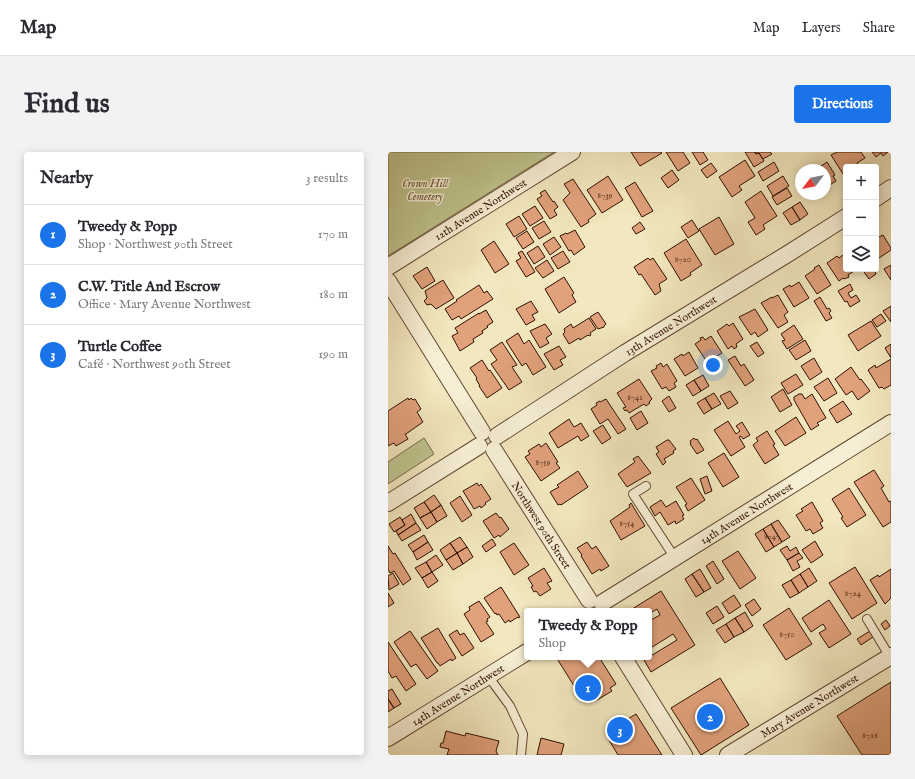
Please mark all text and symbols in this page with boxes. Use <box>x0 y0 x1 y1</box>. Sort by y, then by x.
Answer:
text: Map <box>20 16 56 40</box>
text: Map <box>753 19 780 37</box>
text: Layers <box>802 19 841 37</box>
text: Share <box>863 19 895 37</box>
button: Directions <box>794 85 891 123</box>
text: Find us <box>24 87 110 122</box>
north arrow <box>795 164 831 200</box>
map controls <box>843 164 879 272</box>
button: + <box>843 164 879 200</box>
text: Nearby <box>40 168 93 189</box>
text: 3 results <box>306 170 348 187</box>
street label: 12th Avenue Northwest <box>432 176 530 244</box>
park label: Crown Hill Cemetery <box>402 177 449 204</box>
house number: 8739 <box>597 190 613 201</box>
button: − <box>843 200 879 236</box>
text: Tweedy & Popp <box>78 217 177 236</box>
text: 1 <box>51 226 55 243</box>
text: 170 m <box>318 226 348 243</box>
text: Shop · Northwest 90th Street <box>78 236 233 253</box>
button: layers <box>843 236 879 272</box>
house number: 8720 <box>675 254 691 265</box>
text: C.W. Title And Escrow <box>78 277 220 296</box>
text: 2 <box>50 286 56 303</box>
text: 180 m <box>319 286 348 303</box>
street label: 13th Avenue Northwest <box>623 293 720 359</box>
text: Office · Mary Avenue Northwest <box>78 296 251 313</box>
text: Turtle Coffee <box>78 337 162 356</box>
text: 3 <box>51 346 55 363</box>
text: 190 m <box>318 346 348 363</box>
your location <box>703 355 723 375</box>
text: Café · Northwest 90th Street <box>78 356 231 373</box>
house number: 8741 <box>627 392 643 403</box>
house number: 8759 <box>536 457 551 468</box>
street label: Northwest 90th Street <box>508 479 574 572</box>
street label: 14th Avenue Northwest <box>698 480 796 548</box>
house number: 8754 <box>619 518 635 529</box>
house number: 8747 <box>764 531 780 542</box>
house number: 8724 <box>845 588 862 599</box>
popup <box>524 608 652 660</box>
text: Tweedy & Popp <box>538 616 638 635</box>
house number: 8750 <box>779 629 795 640</box>
text: Shop <box>538 635 566 652</box>
street label: 14th Avenue Northwest <box>409 662 507 730</box>
street label: Mary Avenue Northwest <box>758 671 861 741</box>
pin: 1 <box>575 673 601 703</box>
pin: 2 <box>697 702 723 732</box>
pin: 3 <box>607 715 633 745</box>
house number: 8728 <box>862 730 878 741</box>

